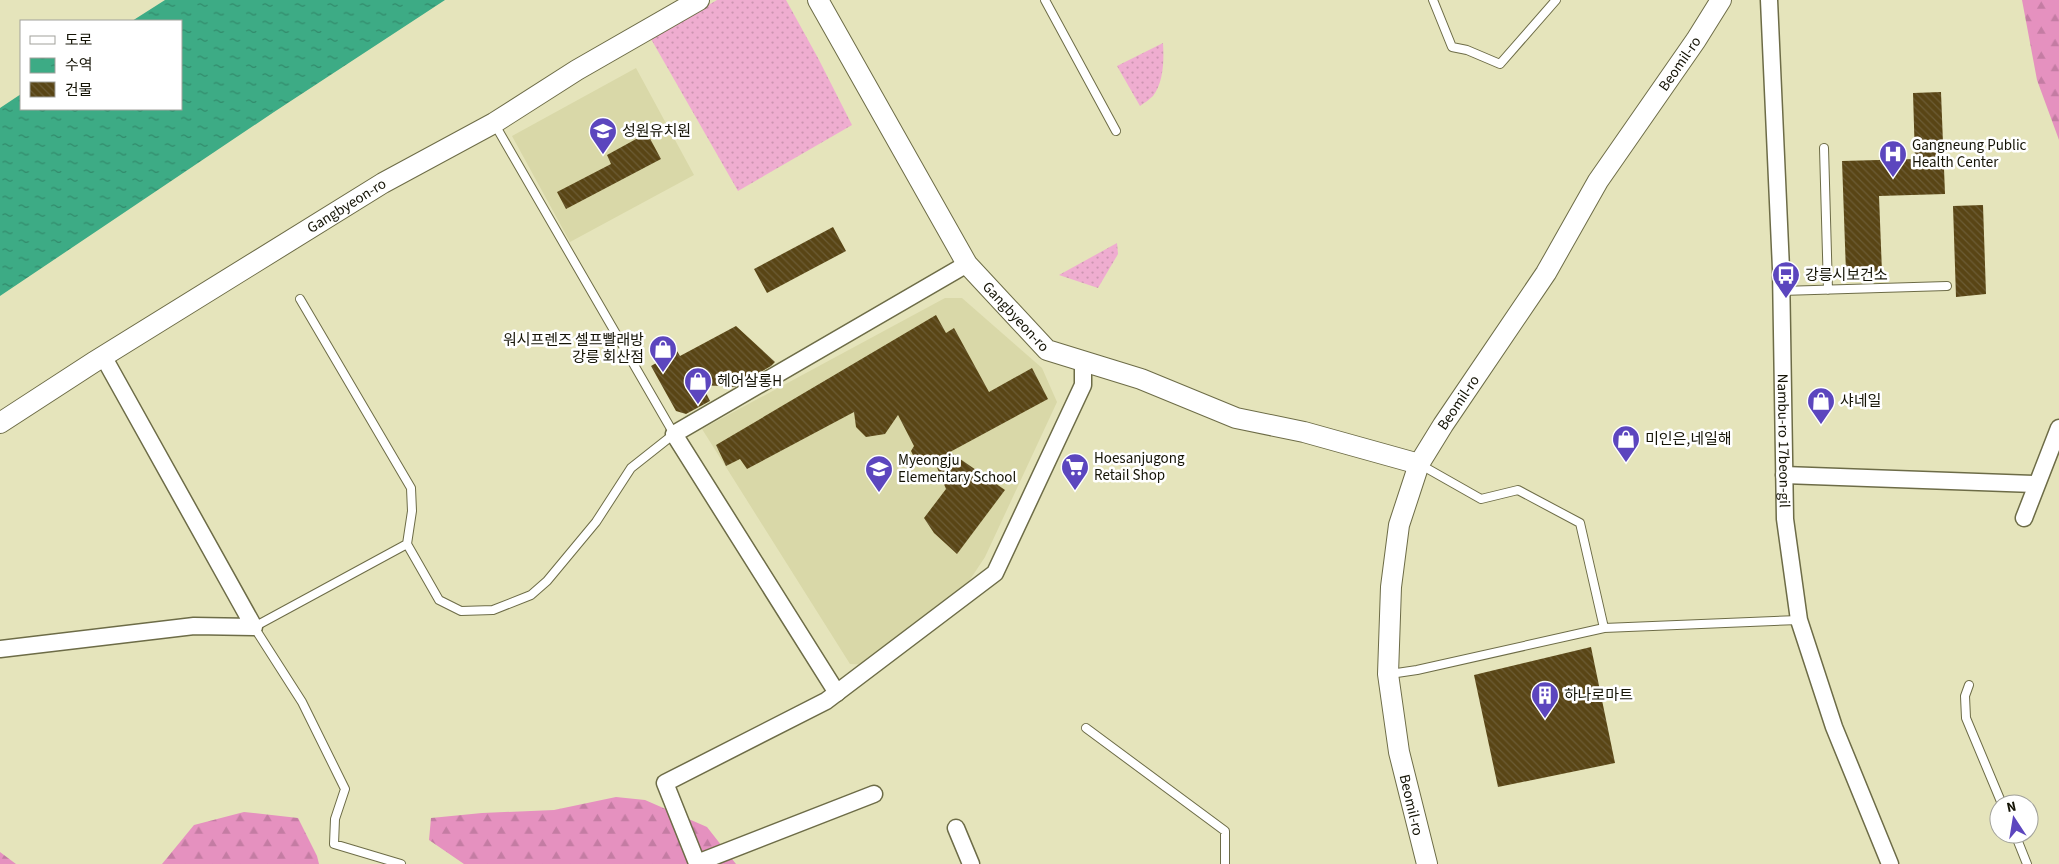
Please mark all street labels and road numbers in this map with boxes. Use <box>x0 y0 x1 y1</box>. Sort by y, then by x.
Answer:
street label: Beomil-ro <box>1653 32 1706 95</box>
street label: Gangbyeon-ro <box>303 173 390 238</box>
street label: Gangbyeon-ro <box>978 277 1054 357</box>
street label: Beomil-ro <box>1432 371 1484 434</box>
street label: Nambu-ro 17beon-gil <box>1772 374 1795 508</box>
street label: Beomil-ro <box>1394 772 1428 838</box>

